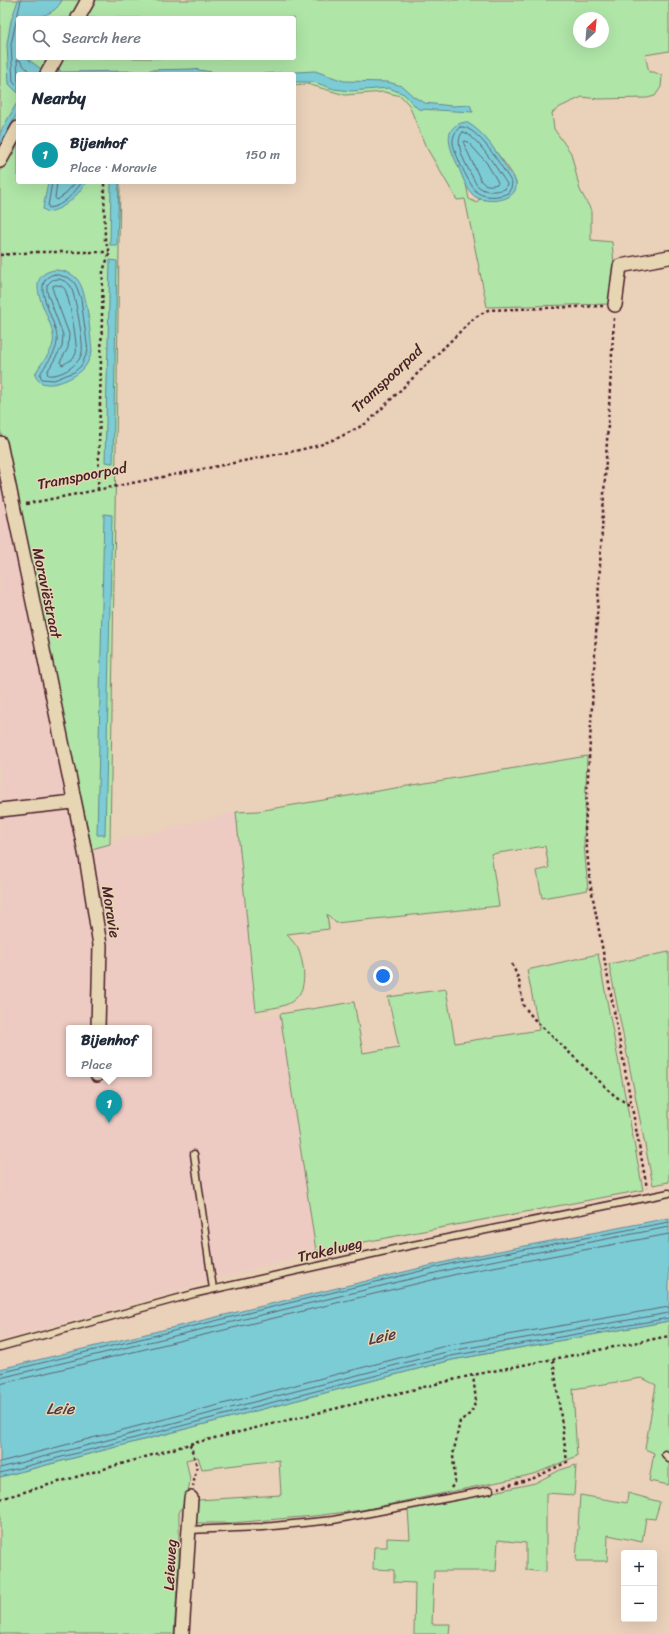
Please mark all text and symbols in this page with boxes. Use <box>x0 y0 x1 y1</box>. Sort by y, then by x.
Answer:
north arrow <box>573 12 609 48</box>
search box <box>16 16 296 60</box>
text: Search here <box>62 25 141 51</box>
icon: search <box>30 27 52 49</box>
text: Nearby <box>32 83 86 113</box>
text: Bijenhof <box>70 130 126 156</box>
text: 1 <box>42 143 48 166</box>
text: 150 m <box>245 143 280 166</box>
text: Place · Moravie <box>70 156 157 179</box>
street label: Tramspoorpad <box>345 338 430 419</box>
street label: Tramspoorpad <box>35 454 130 497</box>
street label: Moraviëstraat <box>25 545 70 642</box>
street label: Moravie <box>94 884 128 940</box>
your location <box>373 966 393 986</box>
popup <box>66 1025 152 1077</box>
text: Bijenhof <box>81 1027 137 1053</box>
text: Place <box>81 1053 112 1076</box>
pin: 1 <box>96 1090 122 1123</box>
street label: Trakelweg <box>295 1230 365 1270</box>
water label: Leie <box>364 1319 400 1354</box>
water label: Leie <box>46 1394 76 1423</box>
street label: Leieweg <box>156 1538 184 1591</box>
map controls <box>621 1550 657 1622</box>
button: + <box>621 1550 657 1586</box>
button: − <box>621 1586 657 1622</box>

